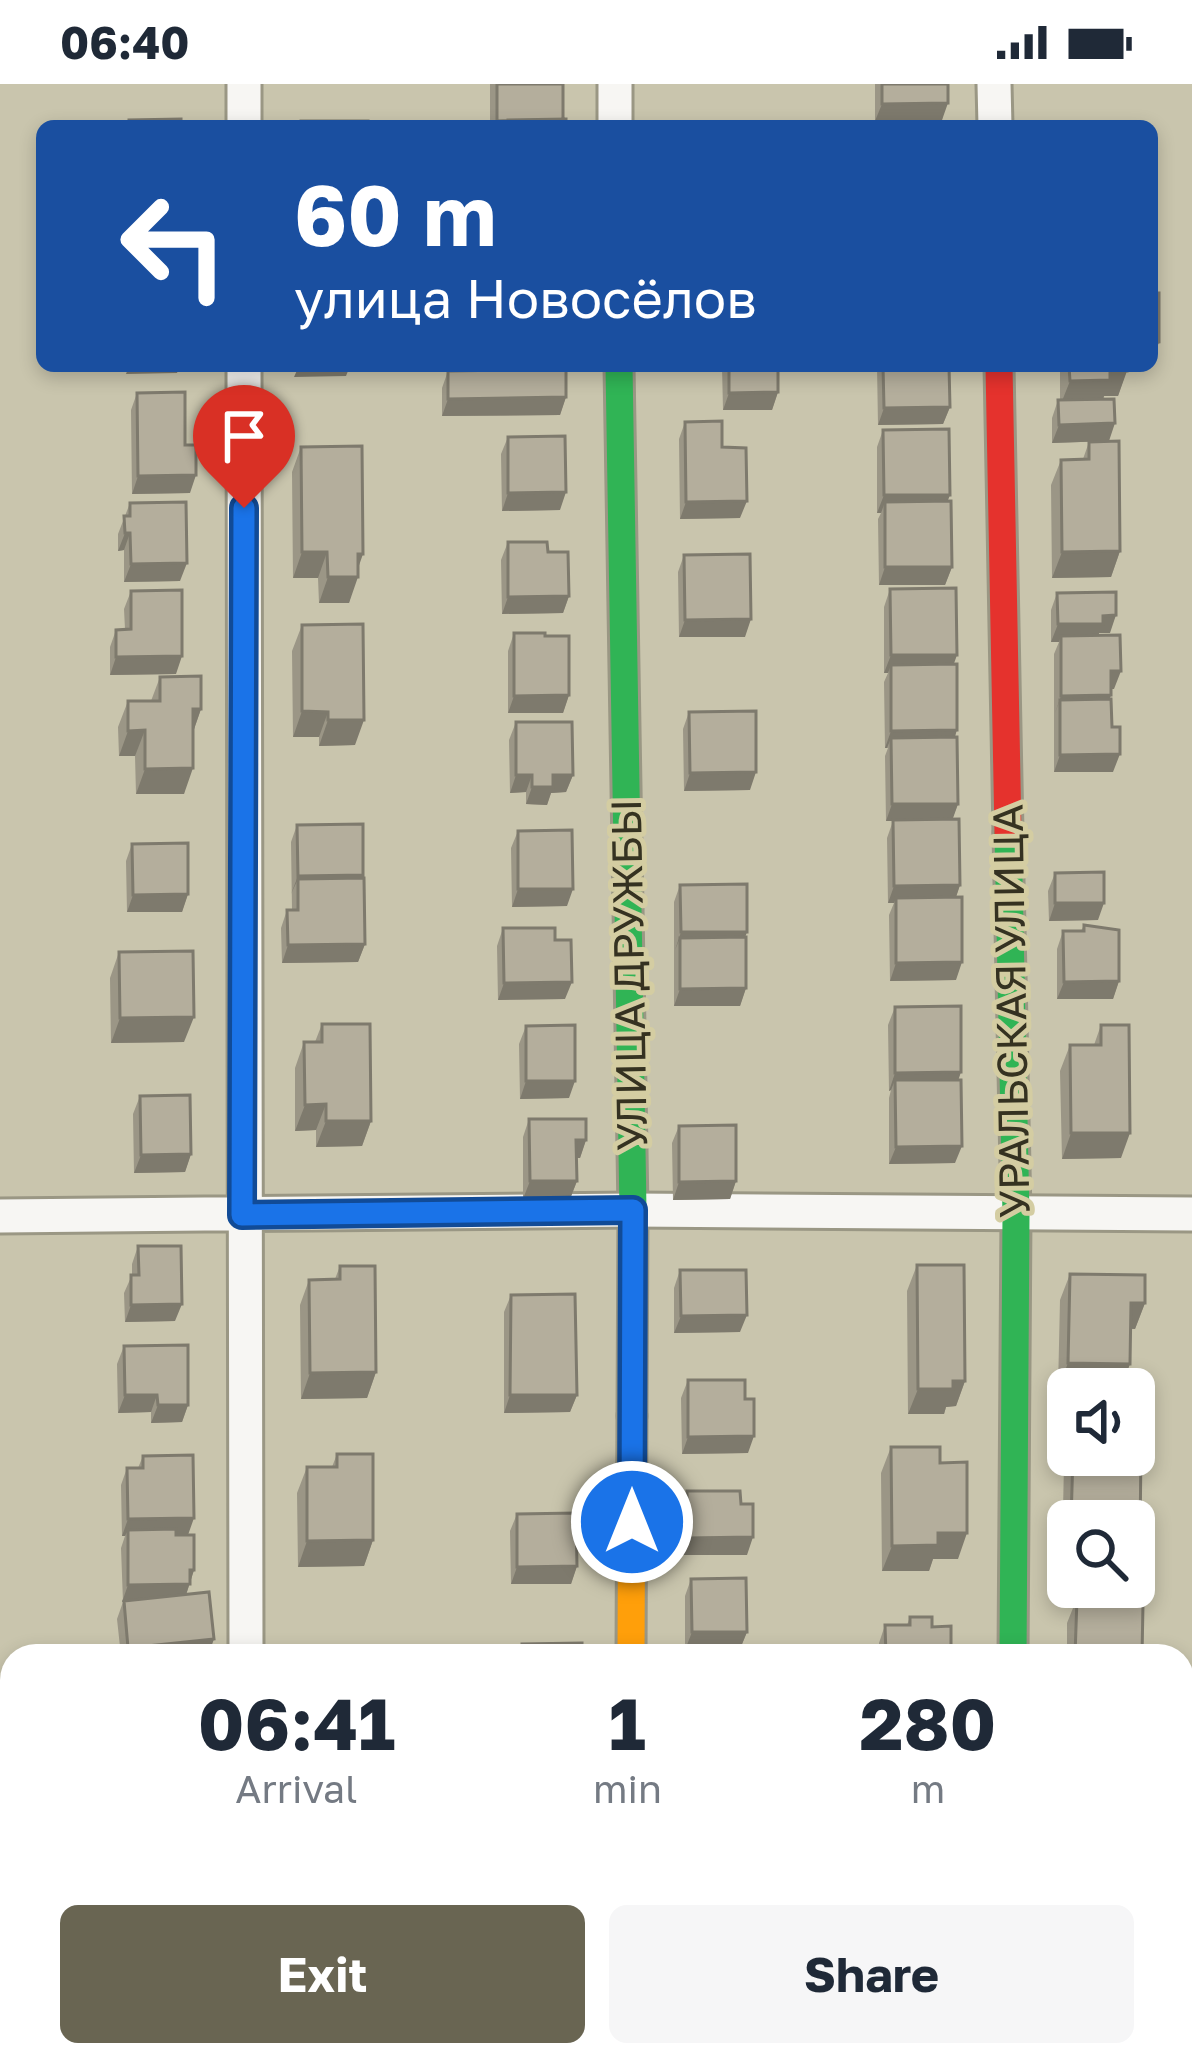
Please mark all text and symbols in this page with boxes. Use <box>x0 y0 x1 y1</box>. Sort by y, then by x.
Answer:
text: 06:40 <box>60 15 190 69</box>
text: 60 m <box>294 164 496 264</box>
icon: left <box>96 168 252 324</box>
text: улица Новосёлов <box>294 265 757 330</box>
pin <box>193 385 295 508</box>
icon: arrive <box>211 403 277 469</box>
street label: УЛИЦА ДРУЖБЫ <box>600 799 656 1151</box>
street label: УРАЛЬСКАЯ УЛИЦА <box>981 804 1039 1218</box>
map controls <box>1047 1368 1155 1608</box>
button: sound <box>1047 1368 1155 1476</box>
position arrow <box>569 1459 695 1585</box>
button: search <box>1047 1500 1155 1608</box>
text: 06:41 <box>198 1679 395 1766</box>
text: 1 <box>609 1679 646 1766</box>
text: 280 <box>860 1679 996 1766</box>
text: Arrival <box>235 1765 358 1812</box>
text: min <box>593 1765 662 1812</box>
text: m <box>911 1765 945 1812</box>
button: Exit <box>60 1905 585 2043</box>
button: Share <box>609 1905 1134 2043</box>

